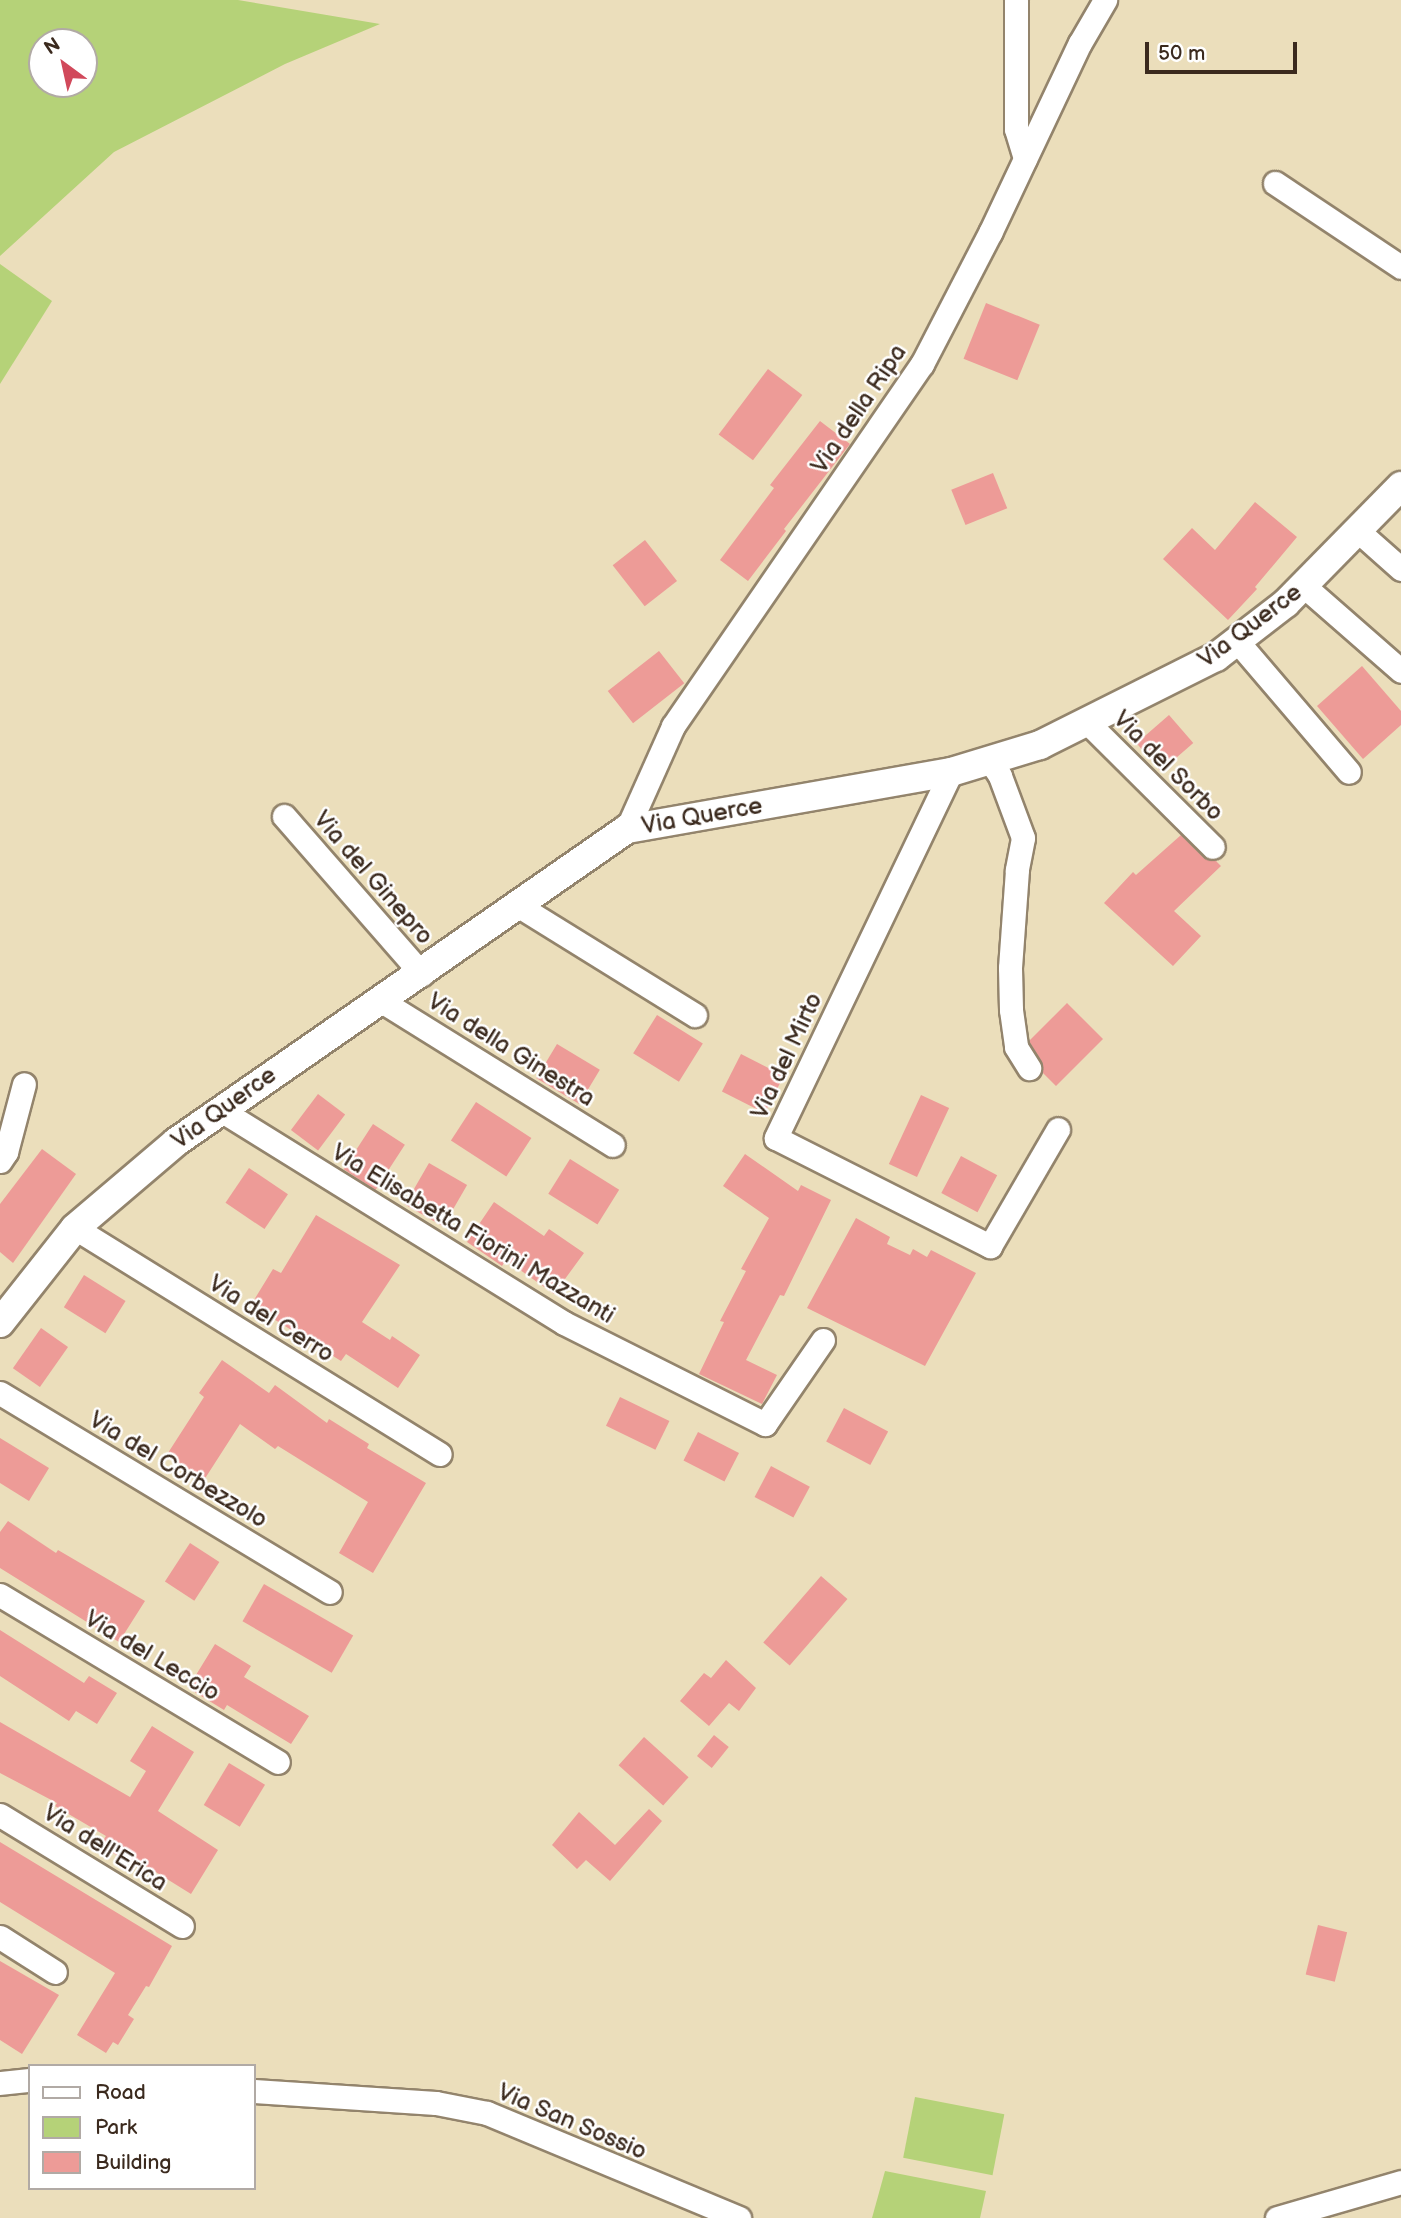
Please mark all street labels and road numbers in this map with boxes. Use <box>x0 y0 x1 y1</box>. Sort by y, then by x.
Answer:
street label: Via della Ripa <box>805 339 913 479</box>
street label: Via Querce <box>1193 578 1307 674</box>
street label: Via del Sorbo <box>1107 705 1229 827</box>
street label: Via Querce <box>639 791 765 841</box>
street label: Via del Ginepro <box>307 805 439 951</box>
street label: Via della Ginestra <box>422 987 600 1113</box>
street label: Via del Mirto <box>745 988 829 1124</box>
street label: Via Querce <box>166 1061 282 1155</box>
street label: Via Elisabetta Fiorini Mazzanti <box>326 1138 620 1330</box>
street label: Via del Cerro <box>203 1269 339 1369</box>
street label: Via del Corbezzolo <box>84 1405 272 1535</box>
street label: Via del Leccio <box>79 1604 225 1708</box>
street label: Via dell'Erica <box>38 1798 172 1898</box>
street label: Via San Sossio <box>493 2078 651 2166</box>

